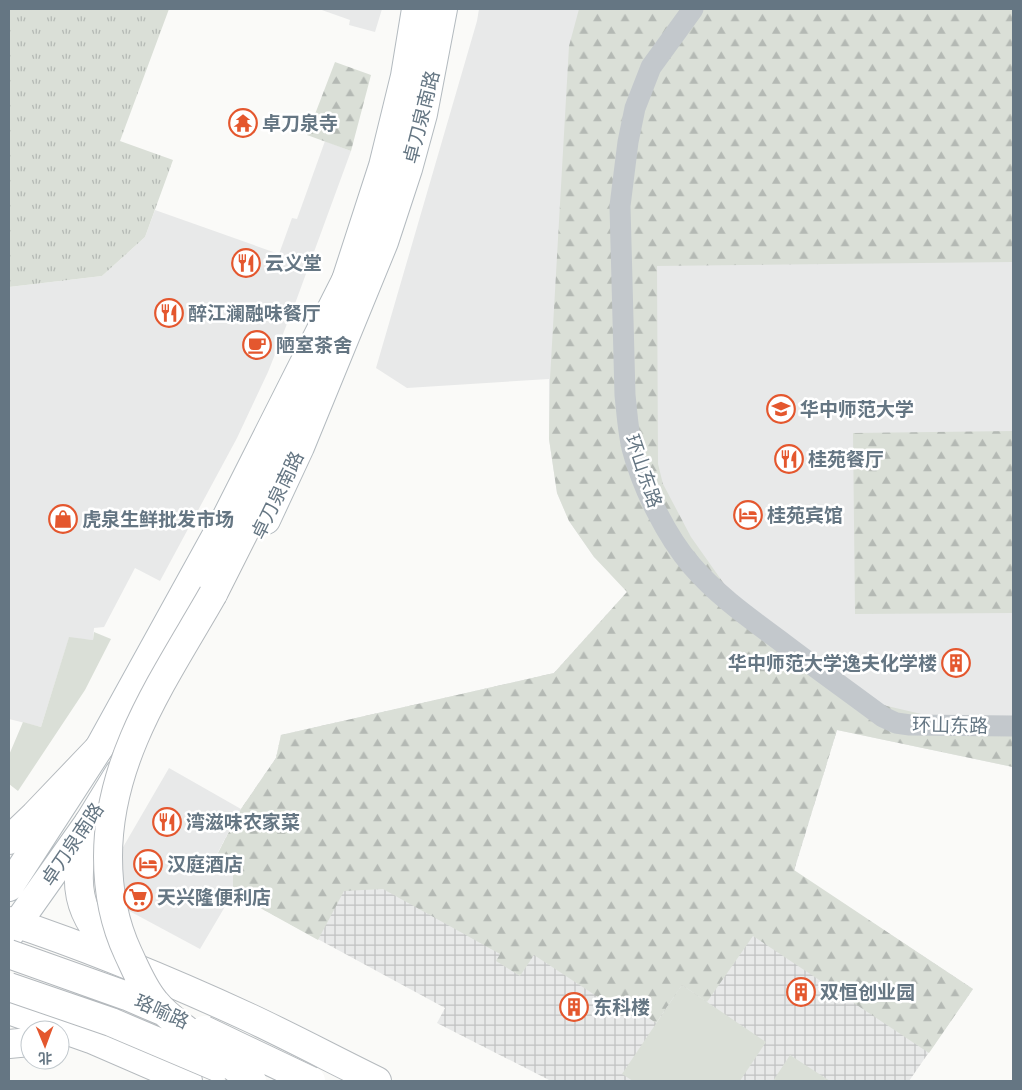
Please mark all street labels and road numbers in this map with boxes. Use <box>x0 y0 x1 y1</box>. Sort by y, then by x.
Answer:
street label: 卓刀泉南路 <box>399 68 445 166</box>
street label: 环山东路 <box>619 431 667 511</box>
street label: 卓刀泉南路 <box>246 447 310 543</box>
street label: 环山东路 <box>912 713 988 739</box>
street label: 卓刀泉南路 <box>36 798 109 891</box>
street label: 珞喻路 <box>131 989 193 1034</box>

